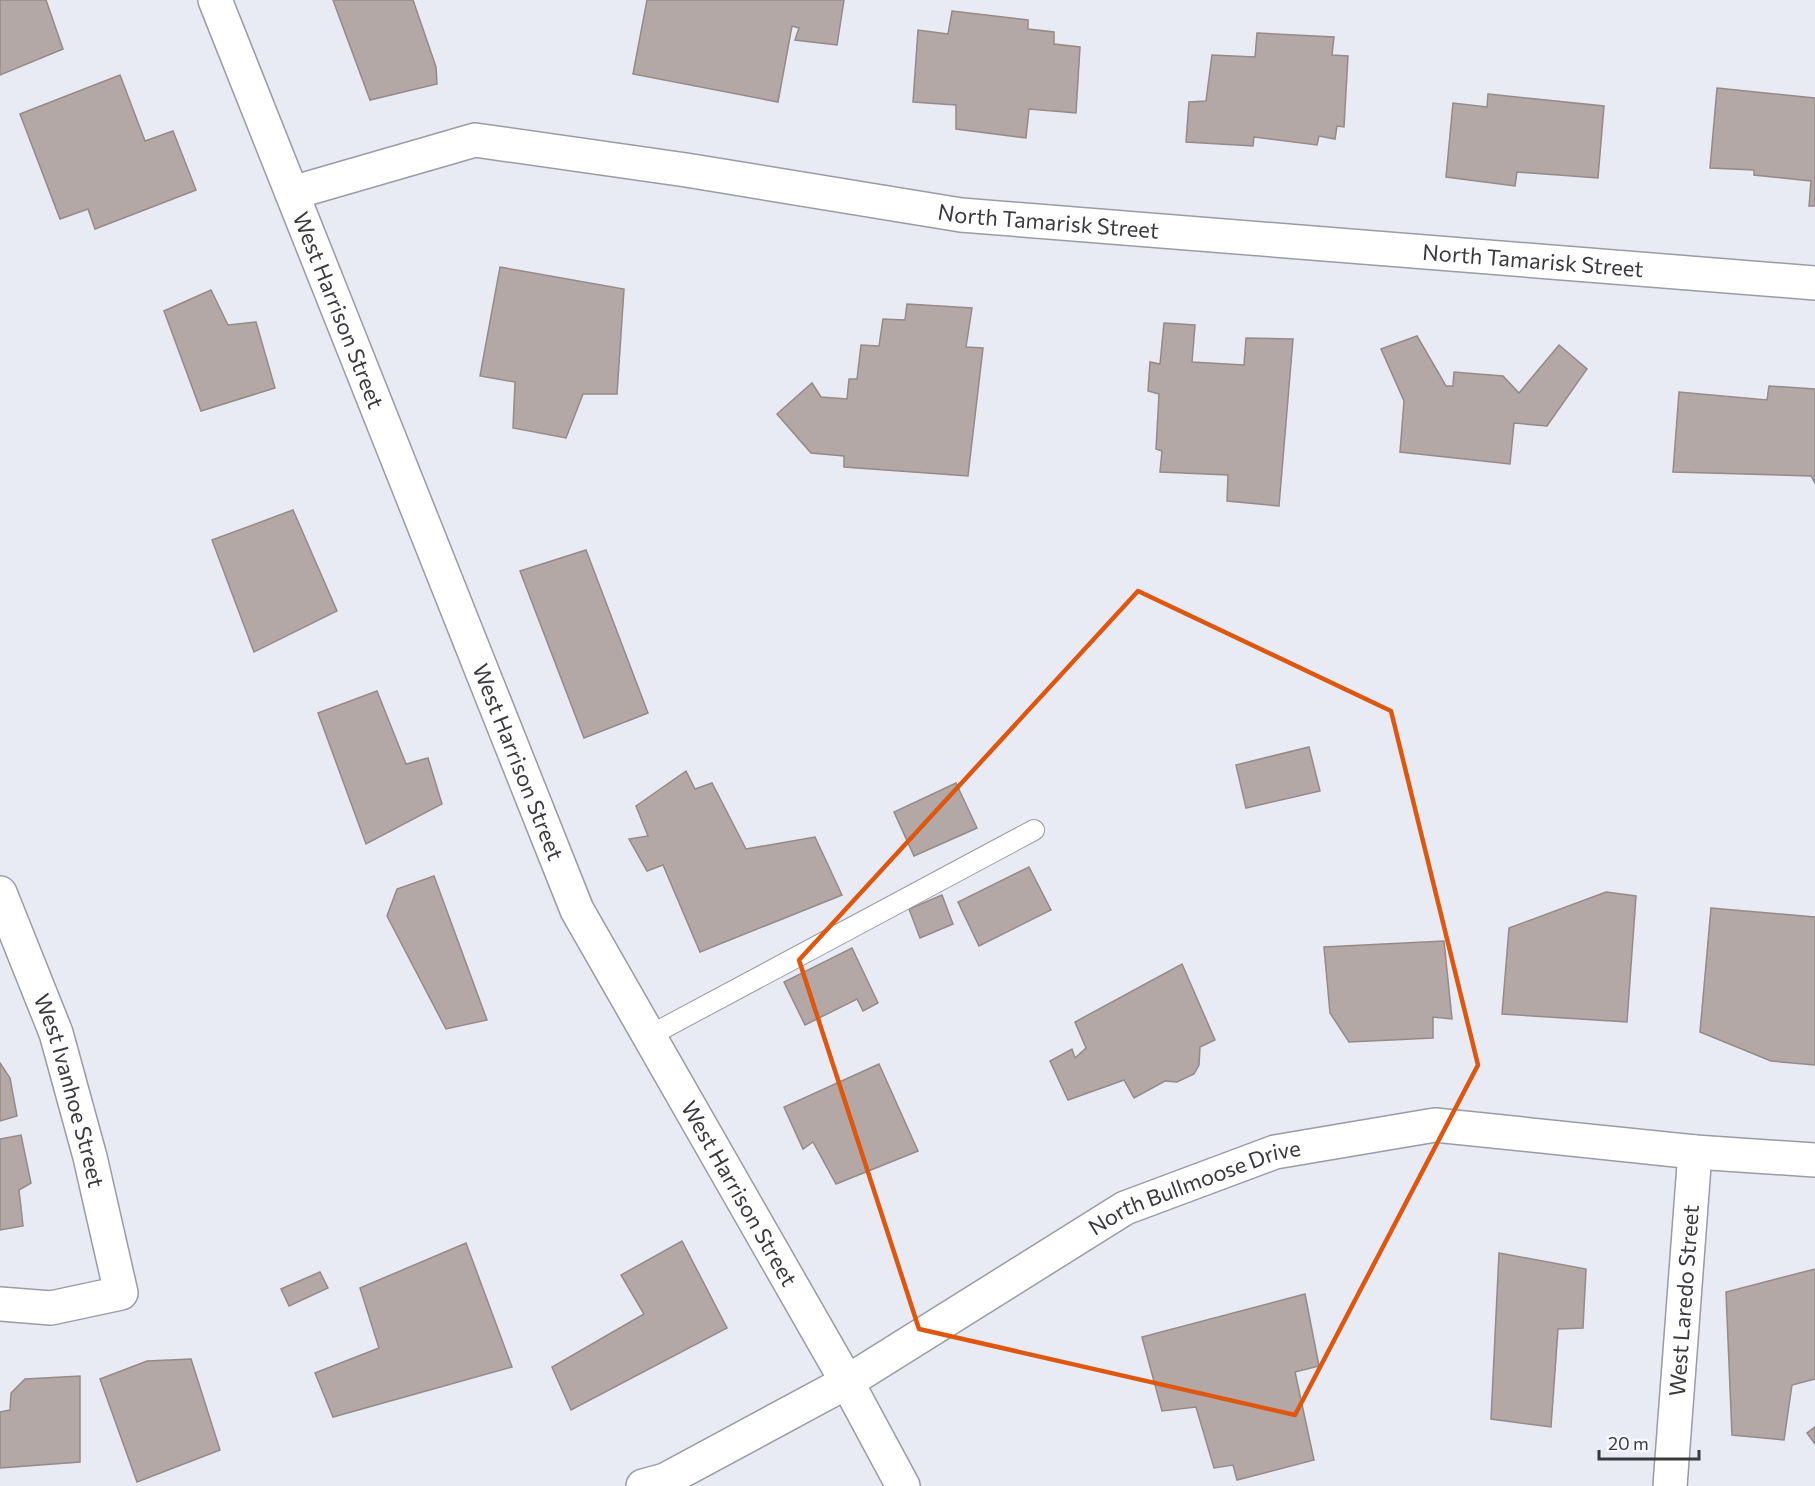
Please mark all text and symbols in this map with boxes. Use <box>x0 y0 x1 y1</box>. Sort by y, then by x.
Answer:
street label: North Tamarisk Street <box>936 197 1160 244</box>
street label: West Harrison Street <box>288 208 390 412</box>
street label: North Tamarisk Street <box>1421 238 1645 282</box>
street label: West Harrison Street <box>467 660 570 864</box>
street label: West Ivanhoe Street <box>29 990 111 1190</box>
street label: West Harrison Street <box>676 1096 803 1291</box>
street label: North Bullmoose Drive <box>1083 1134 1302 1241</box>
street label: West Laredo Street <box>1663 1204 1704 1397</box>
scale bar <box>1599 1423 1700 1461</box>
text: 20 m <box>1608 1432 1649 1454</box>

